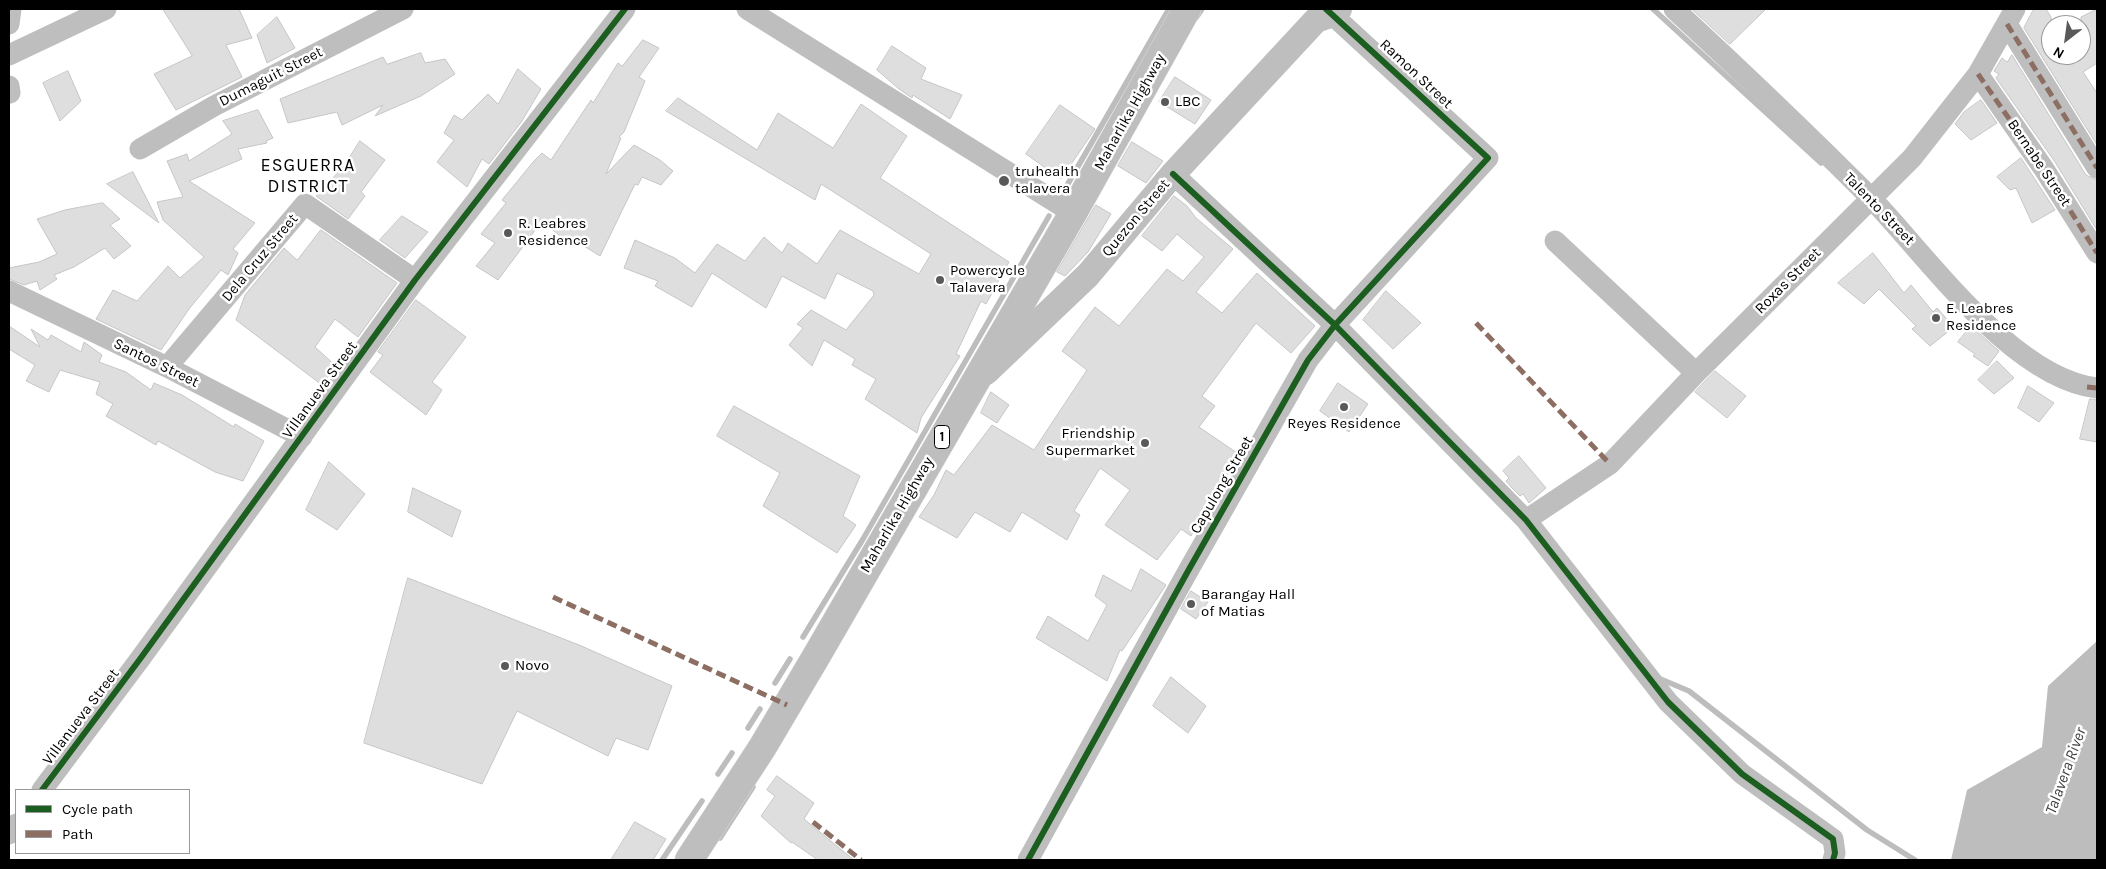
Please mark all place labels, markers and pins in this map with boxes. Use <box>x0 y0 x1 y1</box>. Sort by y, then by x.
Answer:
place label: LBC <box>1175 93 1201 111</box>
marker: LBC <box>1159 96 1171 108</box>
place label: truhealth talavera <box>1015 163 1079 198</box>
marker: truhealth talavera <box>997 174 1011 188</box>
place label: R. Leabres Residence <box>518 215 588 250</box>
marker: R. Leabres Residence <box>502 227 514 239</box>
place label: Powercycle Talavera <box>950 262 1025 297</box>
marker: Powercycle Talavera <box>934 274 946 286</box>
place label: E. Leabres Residence <box>1946 300 2016 335</box>
marker: E. Leabres Residence <box>1930 312 1942 324</box>
marker: Reyes Residence <box>1338 401 1350 413</box>
place label: Reyes Residence <box>1287 415 1401 433</box>
place label: Friendship Supermarket <box>1045 425 1135 460</box>
marker: Friendship Supermarket <box>1139 437 1151 449</box>
place label: Barangay Hall of Matias <box>1201 586 1295 621</box>
marker: Barangay Hall of Matias <box>1185 598 1197 610</box>
place label: Novo <box>515 657 549 675</box>
marker: Novo <box>499 660 511 672</box>

